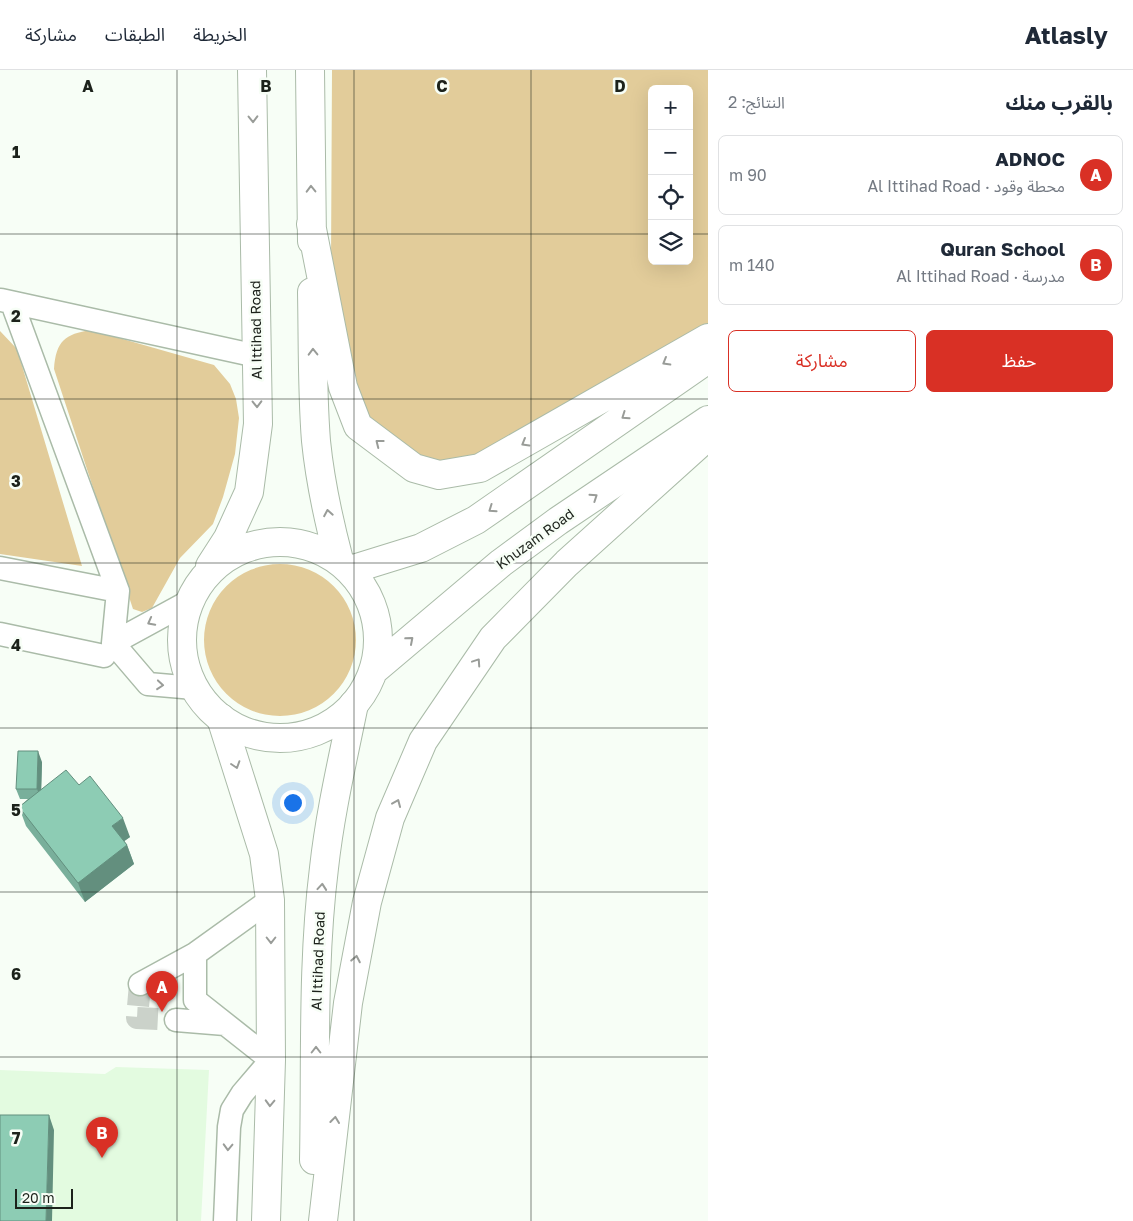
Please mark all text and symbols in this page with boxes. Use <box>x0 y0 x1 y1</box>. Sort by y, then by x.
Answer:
text: Atlasly <box>1025 20 1108 49</box>
text: مشاركة <box>25 23 77 45</box>
text: الطبقات <box>105 23 165 45</box>
text: الخريطة <box>193 23 247 45</box>
text: A <box>82 76 94 96</box>
text: B <box>260 76 272 96</box>
text: C <box>436 76 448 96</box>
text: D <box>614 76 626 96</box>
map controls <box>648 85 693 265</box>
button: + <box>648 85 693 130</box>
text: بالقرب منك <box>1005 89 1113 115</box>
text: النتائج: 2 <box>728 92 785 112</box>
one-way arrow <box>248 115 258 123</box>
button: − <box>648 130 693 175</box>
text: 1 <box>12 142 20 162</box>
text: ADNOC <box>995 147 1065 170</box>
text: 90 m <box>729 165 767 185</box>
text: A <box>1090 165 1102 185</box>
button: locate <box>648 175 693 220</box>
text: محطة وقود · Al Ittihad Road <box>868 176 1065 196</box>
one-way arrow <box>306 185 316 192</box>
button: layers <box>648 220 693 265</box>
text: Quran School <box>940 237 1065 260</box>
text: 140 m <box>729 255 775 275</box>
text: B <box>1090 255 1102 275</box>
text: مدرسة · Al Ittihad Road <box>896 266 1065 286</box>
street label: Al Ittihad Road <box>246 280 265 380</box>
text: 2 <box>11 306 21 326</box>
button: مشاركة <box>728 330 916 392</box>
button: حفظ <box>926 330 1113 392</box>
one-way arrow <box>308 347 318 355</box>
one-way arrow <box>662 356 671 366</box>
one-way arrow <box>252 400 263 408</box>
one-way arrow <box>621 410 631 419</box>
one-way arrow <box>521 436 530 446</box>
one-way arrow <box>376 440 385 448</box>
text: 3 <box>11 471 21 491</box>
one-way arrow <box>588 494 597 503</box>
one-way arrow <box>488 503 497 512</box>
street label: Khuzam Road <box>493 505 577 573</box>
one-way arrow <box>324 509 334 517</box>
one-way arrow <box>148 616 157 626</box>
text: 4 <box>11 635 21 655</box>
one-way arrow <box>405 636 414 645</box>
one-way arrow <box>471 658 480 668</box>
one-way arrow <box>157 679 165 690</box>
one-way arrow <box>231 760 241 768</box>
your location <box>280 790 306 816</box>
one-way arrow <box>391 799 401 807</box>
text: 5 <box>11 800 21 820</box>
one-way arrow <box>316 883 327 891</box>
street label: Al Ittihad Road <box>307 911 328 1011</box>
one-way arrow <box>266 936 276 944</box>
one-way arrow <box>351 955 361 964</box>
text: 6 <box>11 964 21 984</box>
pin: A <box>146 971 178 1012</box>
one-way arrow <box>311 1046 321 1054</box>
one-way arrow <box>265 1099 275 1107</box>
one-way arrow <box>329 1116 340 1124</box>
pin: B <box>86 1117 118 1158</box>
text: 7 <box>12 1128 21 1148</box>
one-way arrow <box>223 1144 234 1152</box>
scale bar <box>15 1186 72 1209</box>
text: 20 m <box>22 1189 55 1206</box>

